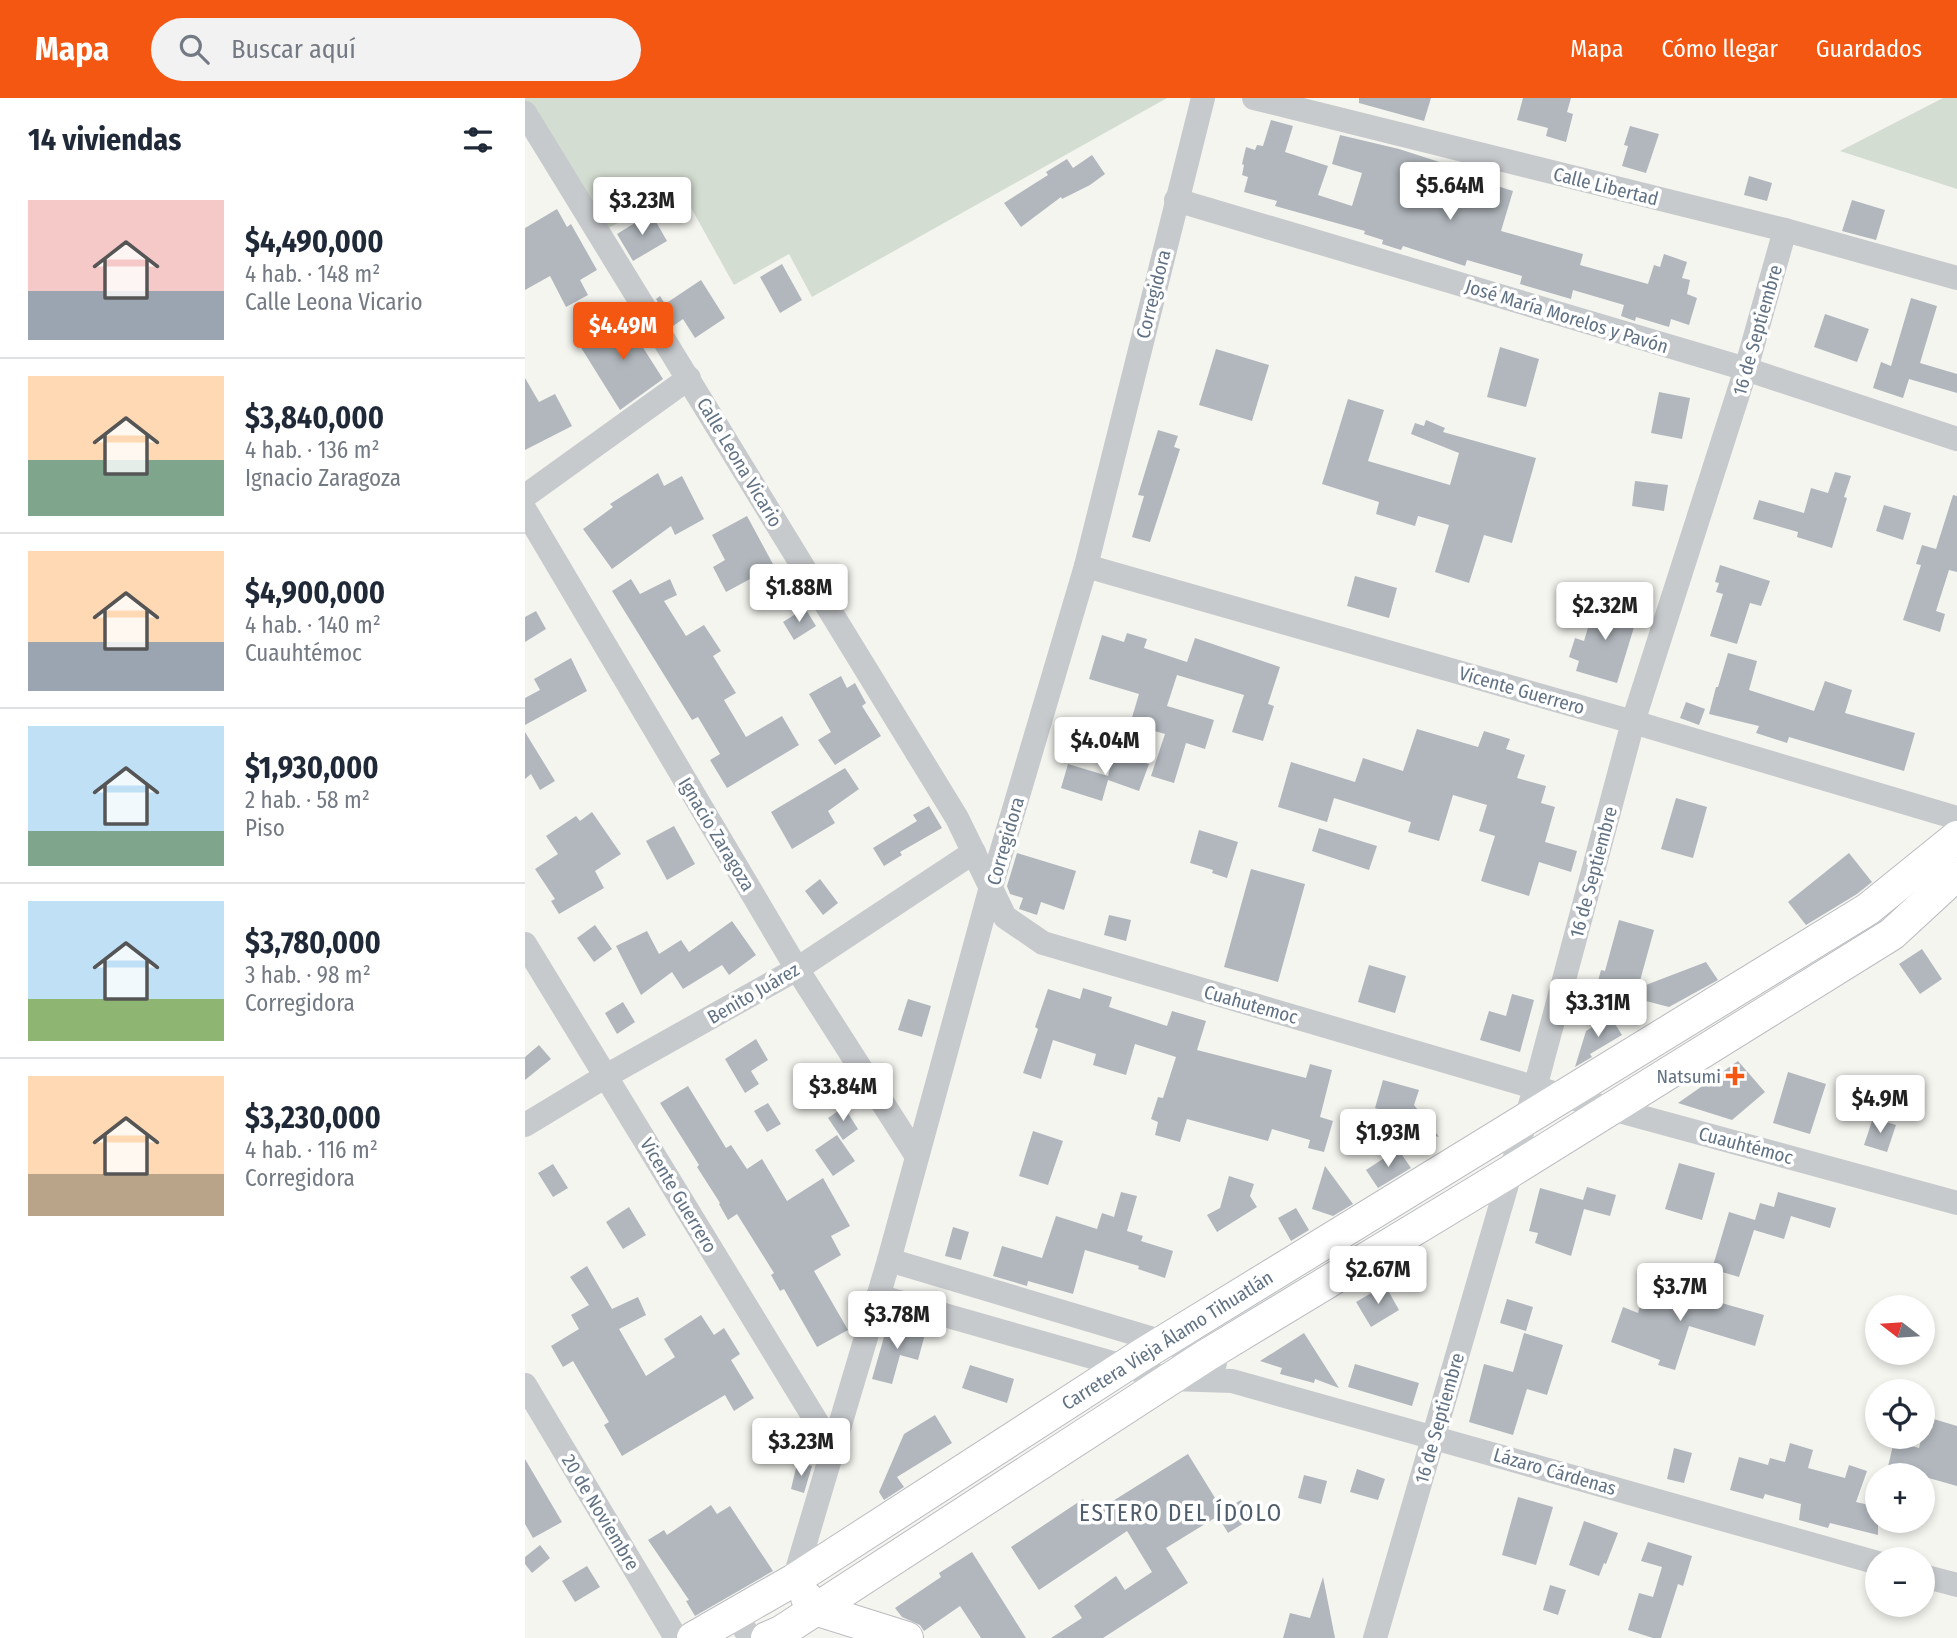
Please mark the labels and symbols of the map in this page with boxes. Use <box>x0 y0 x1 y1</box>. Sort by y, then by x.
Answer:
pin: $5.64M <box>1393 162 1507 222</box>
street label: Calle Libertad <box>1551 162 1661 211</box>
pin: $3.23M <box>585 178 699 237</box>
street label: Corregidora <box>1131 247 1176 341</box>
street label: 16 de Septiembre <box>1728 262 1787 398</box>
street label: José María Morelos y Pavón <box>1463 275 1671 358</box>
pin: $4.49M <box>566 302 680 362</box>
street label: Calle Leona Vicario <box>692 393 787 531</box>
pin: $1.88M <box>742 564 856 624</box>
pin: $2.32M <box>1548 582 1662 642</box>
street label: Vicente Guerrero <box>1456 662 1587 719</box>
pin: $4.04M <box>1048 718 1162 777</box>
street label: Ignacio Zaragoza <box>674 773 760 895</box>
street label: Corregidora <box>982 794 1029 888</box>
street label: 16 de Septiembre <box>1565 804 1622 940</box>
street label: Benito Juárez <box>703 958 804 1029</box>
pin: $3.31M <box>1541 979 1655 1039</box>
street label: Cuahutemoc <box>1201 980 1300 1029</box>
pin: $3.84M <box>786 1063 900 1123</box>
place label: Natsumi <box>1656 1065 1721 1088</box>
marker: Natsumi <box>1727 1068 1743 1084</box>
pin: $4.9M <box>1831 1076 1929 1135</box>
pin: $1.93M <box>1331 1110 1445 1169</box>
street label: Cuauhtémoc <box>1696 1122 1795 1169</box>
street label: Vicente Guerrero <box>635 1134 722 1257</box>
pin: $2.67M <box>1321 1246 1435 1306</box>
pin: $3.7M <box>1631 1264 1729 1323</box>
street label: Carretera Vieja Álamo Tihuatlán <box>1057 1266 1277 1415</box>
pin: $3.78M <box>840 1292 954 1351</box>
north arrow <box>1865 1295 1935 1365</box>
street label: 16 de Septiembre <box>1410 1350 1469 1486</box>
pin: $3.23M <box>744 1418 858 1478</box>
street label: Lázaro Cárdenas <box>1491 1443 1619 1500</box>
street label: 20 de Noviembre <box>557 1450 644 1574</box>
district label: ESTERO DEL ÍDOLO <box>1079 1498 1283 1527</box>

